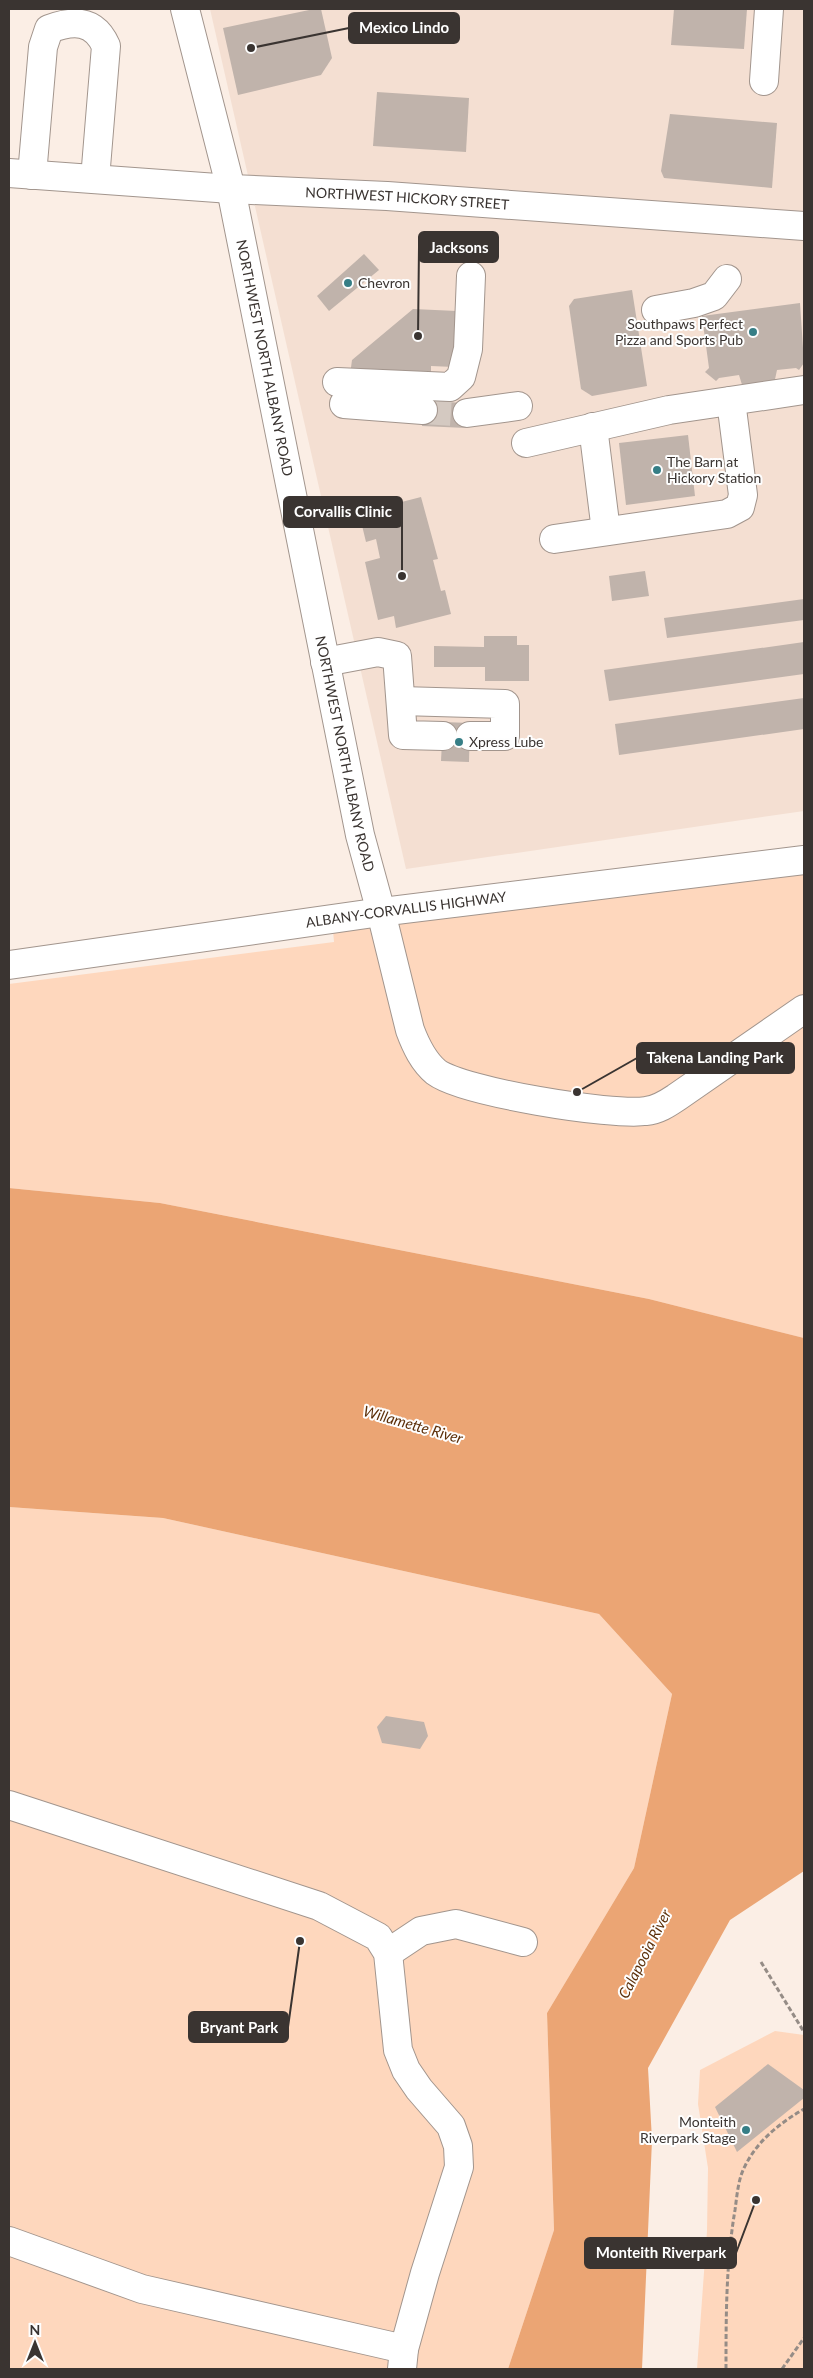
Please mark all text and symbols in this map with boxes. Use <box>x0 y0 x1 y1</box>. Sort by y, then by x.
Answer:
callout: Mexico Lindo <box>349 13 459 43</box>
text: Mexico Lindo <box>359 18 449 36</box>
street label: NORTHWEST HICKORY STREET <box>305 183 510 213</box>
callout: Jacksons <box>419 232 498 262</box>
street label: NORTHWEST NORTH ALBANY ROAD <box>233 238 297 478</box>
text: Jacksons <box>429 238 489 256</box>
place label: Chevron <box>358 274 410 291</box>
marker: Chevron <box>342 277 354 289</box>
place label: Southpaws Perfect Pizza and Sports Pub <box>615 315 743 348</box>
marker: Southpaws Perfect Pizza and Sports Pub <box>747 326 759 338</box>
place label: The Barn at Hickory Station <box>667 453 761 486</box>
marker: The Barn at Hickory Station <box>651 464 663 476</box>
callout: Corvallis Clinic <box>284 497 402 527</box>
text: Corvallis Clinic <box>294 502 392 520</box>
street label: NORTHWEST NORTH ALBANY ROAD <box>312 634 379 874</box>
place label: Xpress Lube <box>469 733 544 750</box>
marker: Xpress Lube <box>453 736 465 748</box>
street label: ALBANY-CORVALLIS HIGHWAY <box>305 888 508 931</box>
callout: Takena Landing Park <box>637 1043 794 1073</box>
text: Takena Landing Park <box>647 1048 784 1066</box>
water label: Willamette River <box>361 1401 466 1447</box>
water label: Calapooia River <box>614 1905 675 2001</box>
callout: Bryant Park <box>189 2012 288 2042</box>
text: Bryant Park <box>200 2018 279 2036</box>
place label: Monteith Riverpark Stage <box>640 2113 736 2146</box>
marker: Monteith Riverpark Stage <box>740 2124 752 2136</box>
callout: Monteith Riverpark <box>585 2238 736 2268</box>
text: Monteith Riverpark <box>596 2243 727 2261</box>
north arrow <box>10 2318 60 2368</box>
text: N <box>30 2321 40 2338</box>

